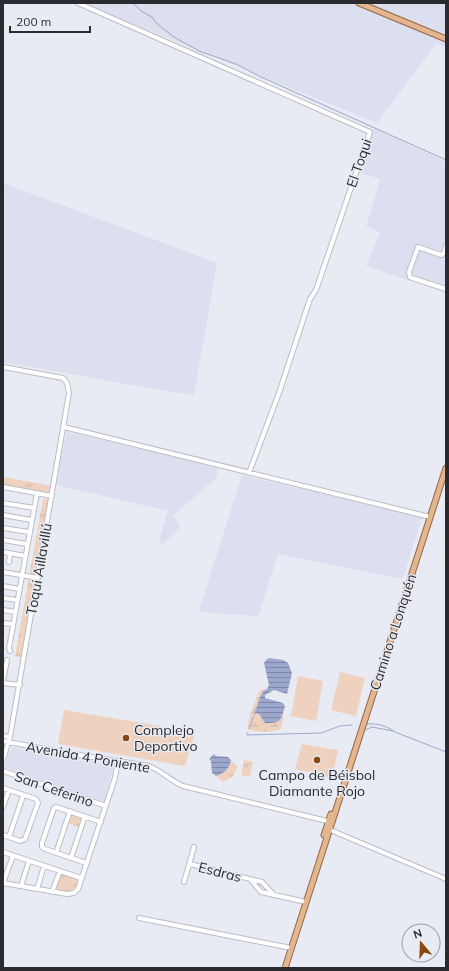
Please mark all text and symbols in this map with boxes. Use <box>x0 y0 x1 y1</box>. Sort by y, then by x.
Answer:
scale bar <box>10 8 90 34</box>
text: 200 m <box>16 14 51 29</box>
street label: El Toqui <box>342 136 376 190</box>
street label: Toqui Aillavillú <box>22 522 56 616</box>
street label: Camino a Lonquén <box>366 572 420 692</box>
place label: Complejo Deportivo <box>134 721 197 755</box>
marker: Complejo Deportivo <box>121 733 131 743</box>
street label: Avenida 4 Poniente <box>25 737 151 777</box>
marker: Campo de Béisbol Diamante Rojo <box>312 755 322 765</box>
place label: Campo de Béisbol Diamante Rojo <box>259 766 375 800</box>
street label: San Ceferino <box>12 767 96 811</box>
street label: Esdras <box>197 858 243 886</box>
north arrow <box>401 923 441 963</box>
text: N <box>412 926 424 942</box>

